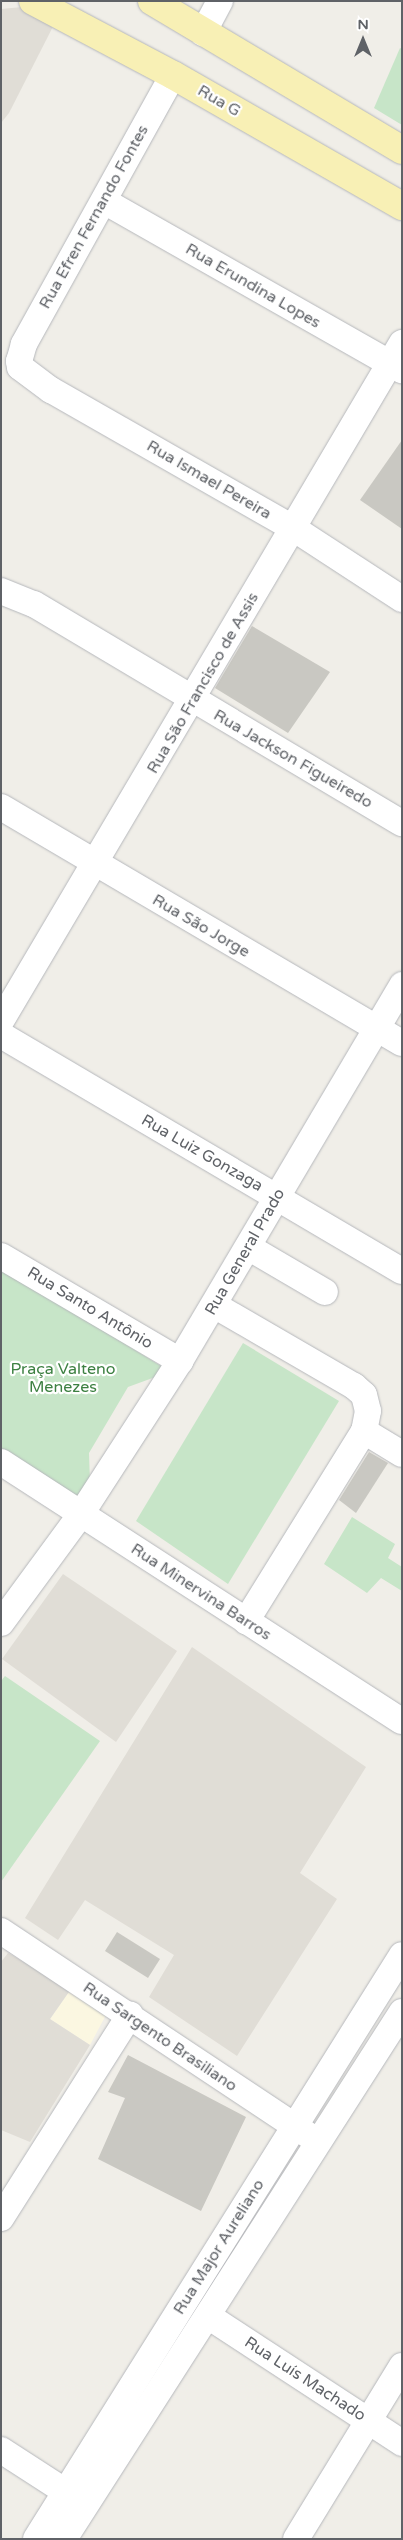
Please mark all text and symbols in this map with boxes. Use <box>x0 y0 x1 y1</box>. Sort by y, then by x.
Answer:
north arrow <box>338 15 388 65</box>
text: N <box>357 16 369 33</box>
street label: Rua G <box>194 81 244 121</box>
street label: Rua Efren Fernando Fontes <box>35 122 153 312</box>
street label: Rua Erundina Lopes <box>182 239 324 333</box>
street label: Rua Ismael Pereira <box>143 436 275 524</box>
street label: Rua São Francisco de Assis <box>143 589 263 777</box>
street label: Rua Jackson Figueiredo <box>210 706 376 812</box>
street label: Rua São Jorge <box>149 890 253 962</box>
street label: Rua Luiz Gonzaga <box>138 1110 266 1196</box>
street label: Rua General Prado <box>201 1185 289 1319</box>
street label: Rua Santo Antônio <box>24 1263 156 1353</box>
park label: Praça Valteno Menezes <box>10 1359 116 1397</box>
street label: Rua Minervina Barros <box>127 1539 275 1645</box>
street label: Rua Sargento Brasiliano <box>79 1978 241 2096</box>
street label: Rua Major Aureliano <box>170 2176 268 2318</box>
street label: Rua Luís Machado <box>241 2333 369 2425</box>

